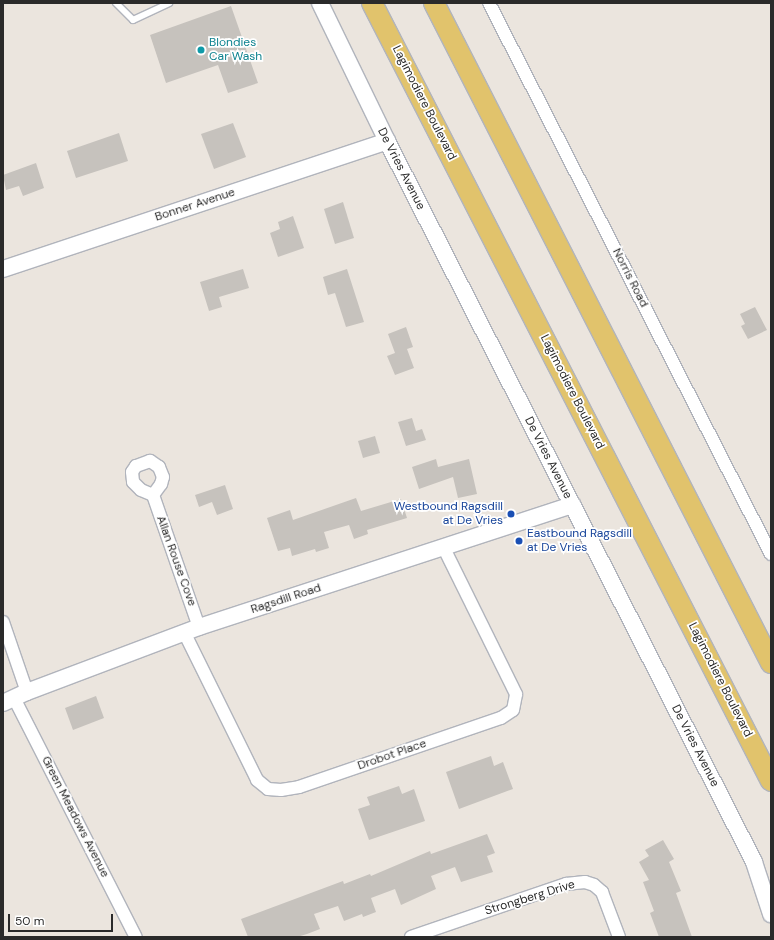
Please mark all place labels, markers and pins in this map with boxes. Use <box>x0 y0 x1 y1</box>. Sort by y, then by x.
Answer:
place label: Blondies Car Wash <box>209 36 262 64</box>
marker: Blondies Car Wash <box>196 45 206 55</box>
place label: Westbound Ragsdill at De Vries <box>394 500 503 528</box>
marker: Westbound Ragsdill at De Vries <box>506 509 516 519</box>
place label: Eastbound Ragsdill at De Vries <box>527 527 632 555</box>
marker: Eastbound Ragsdill at De Vries <box>514 536 524 546</box>

